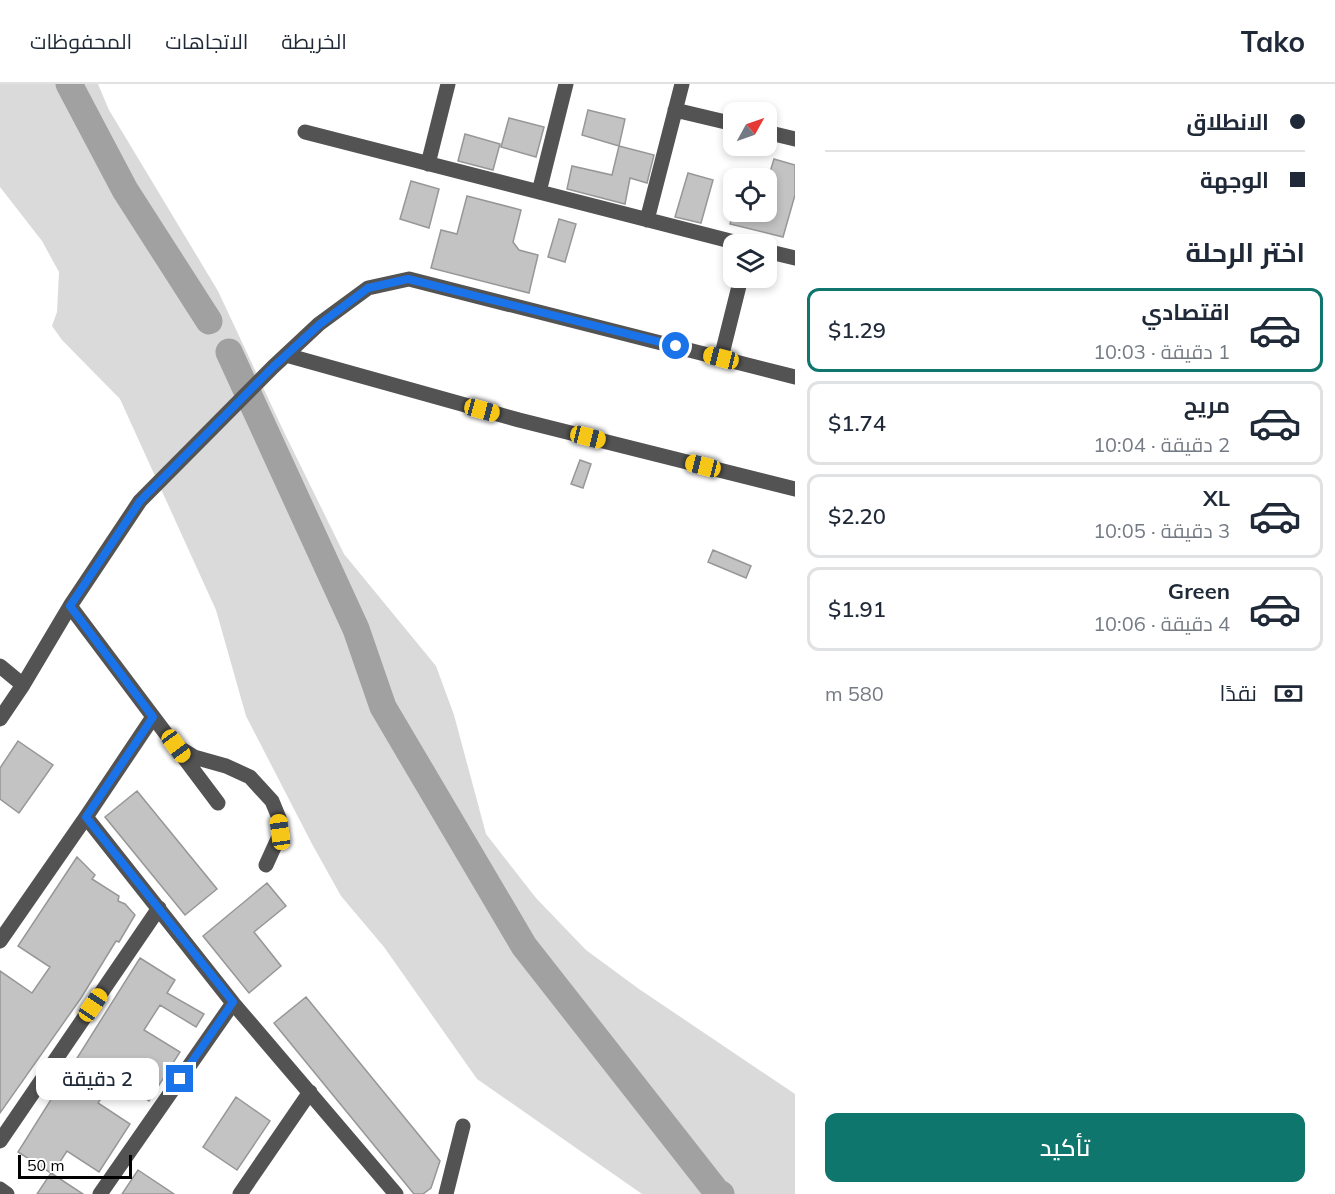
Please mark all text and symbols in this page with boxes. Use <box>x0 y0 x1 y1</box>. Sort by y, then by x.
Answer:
text: Tako <box>1241 24 1305 59</box>
text: المحفوظات <box>30 28 132 54</box>
text: الاتجاهات <box>165 28 248 54</box>
text: الخريطة <box>281 28 347 54</box>
north arrow <box>723 102 777 156</box>
map controls <box>723 102 777 288</box>
text: الانطلاق <box>1186 108 1269 136</box>
text: الوجهة <box>1200 166 1269 194</box>
button: locate <box>723 168 777 222</box>
button: layers <box>723 234 777 288</box>
text: اختر الرحلة <box>1185 235 1305 269</box>
text: اقتصادي <box>1141 298 1230 326</box>
icon: car <box>1248 303 1302 357</box>
text: $1.29 <box>828 316 886 344</box>
route start <box>662 332 689 359</box>
text: 1 دقيقة · 10:03 <box>1093 339 1230 364</box>
car <box>701 345 741 371</box>
text: مريح <box>1184 391 1230 419</box>
icon: car <box>1248 396 1302 450</box>
car <box>462 397 502 423</box>
text: $1.74 <box>828 409 886 437</box>
car <box>568 424 608 450</box>
text: 2 دقيقة · 10:04 <box>1093 432 1230 457</box>
car <box>683 453 723 479</box>
text: XL <box>1203 484 1230 512</box>
icon: car <box>1248 489 1302 543</box>
text: $2.20 <box>828 502 886 530</box>
text: 3 دقيقة · 10:05 <box>1093 518 1230 543</box>
text: Green <box>1168 577 1230 605</box>
icon: car <box>1248 582 1302 636</box>
text: $1.91 <box>828 595 886 623</box>
text: 4 دقيقة · 10:06 <box>1093 611 1230 636</box>
icon: cash <box>1272 677 1305 710</box>
text: نقدًا <box>1219 679 1257 707</box>
text: 580 m <box>825 681 884 706</box>
car <box>158 726 194 766</box>
car <box>269 813 291 851</box>
car <box>75 985 111 1025</box>
callout: 2 دقيقة <box>36 1058 159 1100</box>
route end <box>166 1065 193 1092</box>
text: 2 دقيقة <box>62 1066 133 1091</box>
button: تأكيد <box>825 1113 1305 1182</box>
scale bar <box>18 1152 132 1180</box>
text: 50 m <box>27 1155 64 1175</box>

